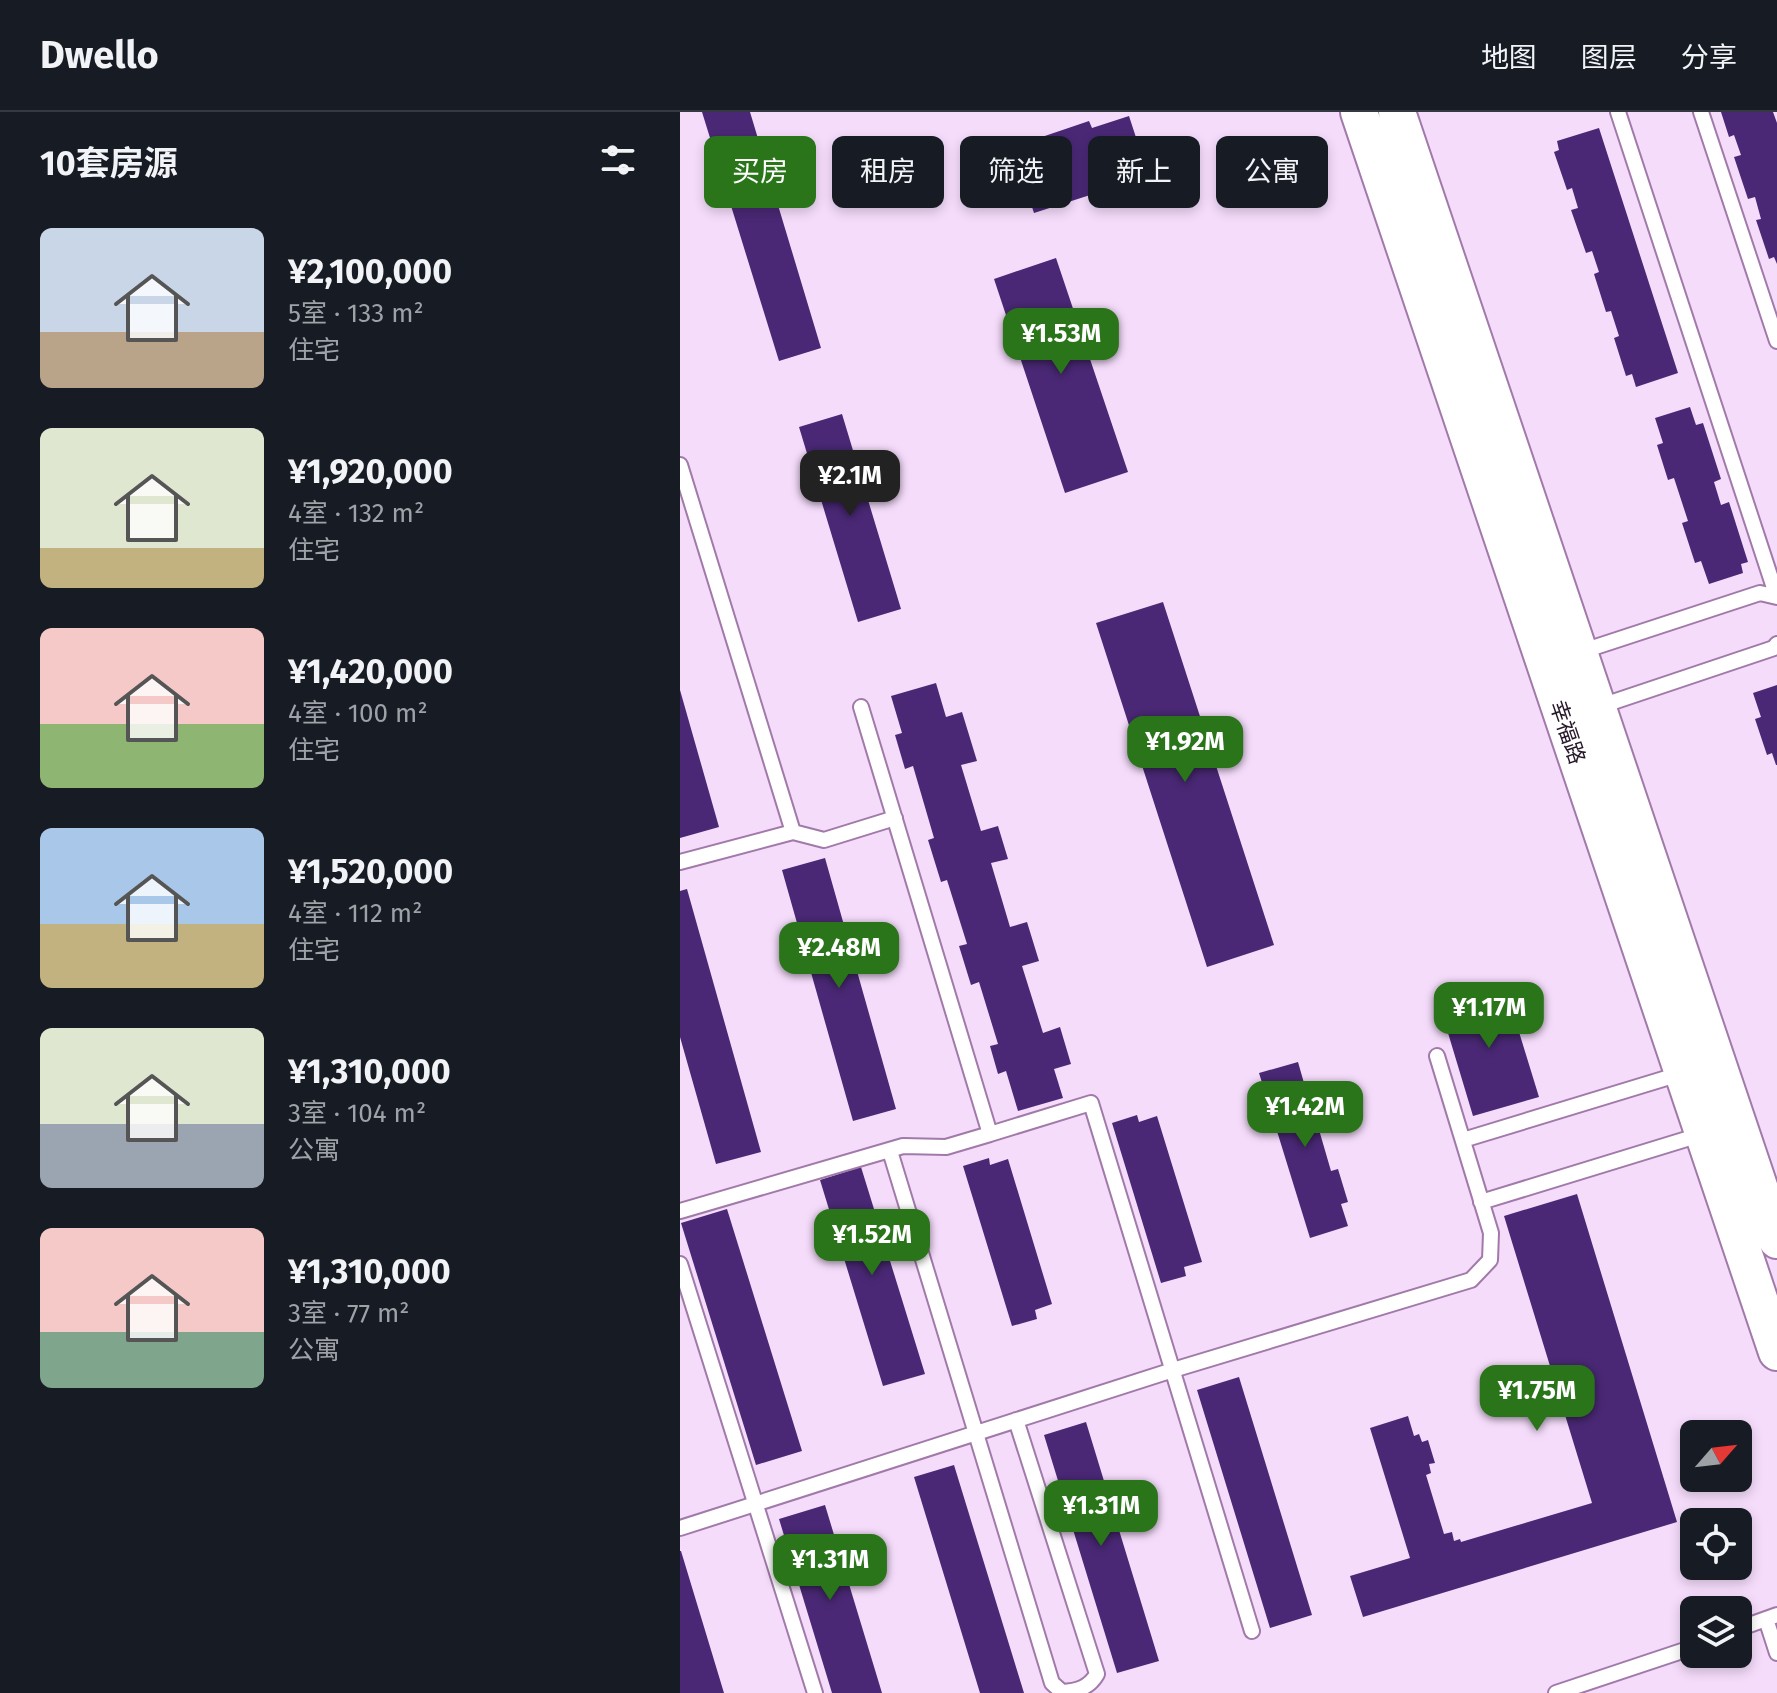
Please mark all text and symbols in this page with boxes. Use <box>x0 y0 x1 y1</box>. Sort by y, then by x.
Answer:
text: Dwello <box>40 32 159 78</box>
text: 地图 <box>1481 41 1537 74</box>
text: 图层 <box>1581 41 1637 74</box>
text: 分享 <box>1681 41 1737 74</box>
chip: 买房 <box>704 136 816 208</box>
chip: 租房 <box>832 136 944 208</box>
chip: 筛选 <box>960 136 1072 208</box>
chip: 新上 <box>1088 136 1200 208</box>
chip: 公寓 <box>1216 136 1328 208</box>
icon: filters <box>596 138 640 182</box>
text: 10套房源 <box>40 143 178 184</box>
text: ¥2,100,000 <box>288 251 452 292</box>
icon: home <box>104 260 200 356</box>
text: 5室 · 133 m² <box>288 298 424 329</box>
pin: ¥1.53M <box>996 308 1126 376</box>
text: ¥1.53M <box>1021 318 1101 349</box>
text: 住宅 <box>288 335 340 366</box>
pin: ¥2.1M <box>794 450 906 518</box>
text: ¥1,920,000 <box>288 451 453 492</box>
icon: home <box>104 460 200 556</box>
text: ¥2.1M <box>818 460 882 491</box>
text: 4室 · 132 m² <box>288 498 424 529</box>
text: 住宅 <box>288 535 340 566</box>
text: ¥1,420,000 <box>288 651 453 692</box>
icon: home <box>104 660 200 756</box>
street label: 幸福路 <box>1544 697 1591 768</box>
text: 4室 · 100 m² <box>288 698 428 729</box>
pin: ¥1.92M <box>1120 716 1250 784</box>
text: ¥1.92M <box>1145 726 1225 757</box>
text: 住宅 <box>288 735 340 766</box>
text: ¥1,520,000 <box>288 851 453 892</box>
icon: home <box>104 860 200 956</box>
text: 4室 · 112 m² <box>288 898 422 929</box>
pin: ¥2.48M <box>774 922 904 990</box>
text: ¥2.48M <box>797 932 881 963</box>
text: 住宅 <box>288 935 340 966</box>
pin: ¥1.17M <box>1424 982 1554 1050</box>
text: ¥1.17M <box>1452 992 1526 1023</box>
text: ¥1,310,000 <box>288 1051 451 1092</box>
icon: home <box>104 1060 200 1156</box>
pin: ¥1.42M <box>1240 1081 1370 1149</box>
text: ¥1.42M <box>1265 1091 1345 1122</box>
text: 3室 · 104 m² <box>288 1098 426 1129</box>
text: 公寓 <box>288 1135 340 1166</box>
pin: ¥1.52M <box>807 1209 937 1277</box>
text: ¥1.52M <box>832 1219 912 1250</box>
text: ¥1,310,000 <box>288 1251 451 1292</box>
icon: home <box>104 1260 200 1356</box>
text: 3室 · 77 m² <box>288 1298 410 1329</box>
text: 公寓 <box>288 1335 340 1366</box>
pin: ¥1.75M <box>1472 1365 1602 1433</box>
text: ¥1.75M <box>1498 1375 1576 1406</box>
north arrow <box>1680 1420 1752 1492</box>
map controls <box>1680 1420 1752 1668</box>
pin: ¥1.31M <box>1036 1480 1166 1548</box>
text: ¥1.31M <box>1062 1490 1140 1521</box>
button: locate <box>1680 1508 1752 1580</box>
pin: ¥1.31M <box>765 1534 895 1602</box>
text: ¥1.31M <box>791 1544 869 1575</box>
button: layers <box>1680 1596 1752 1668</box>

